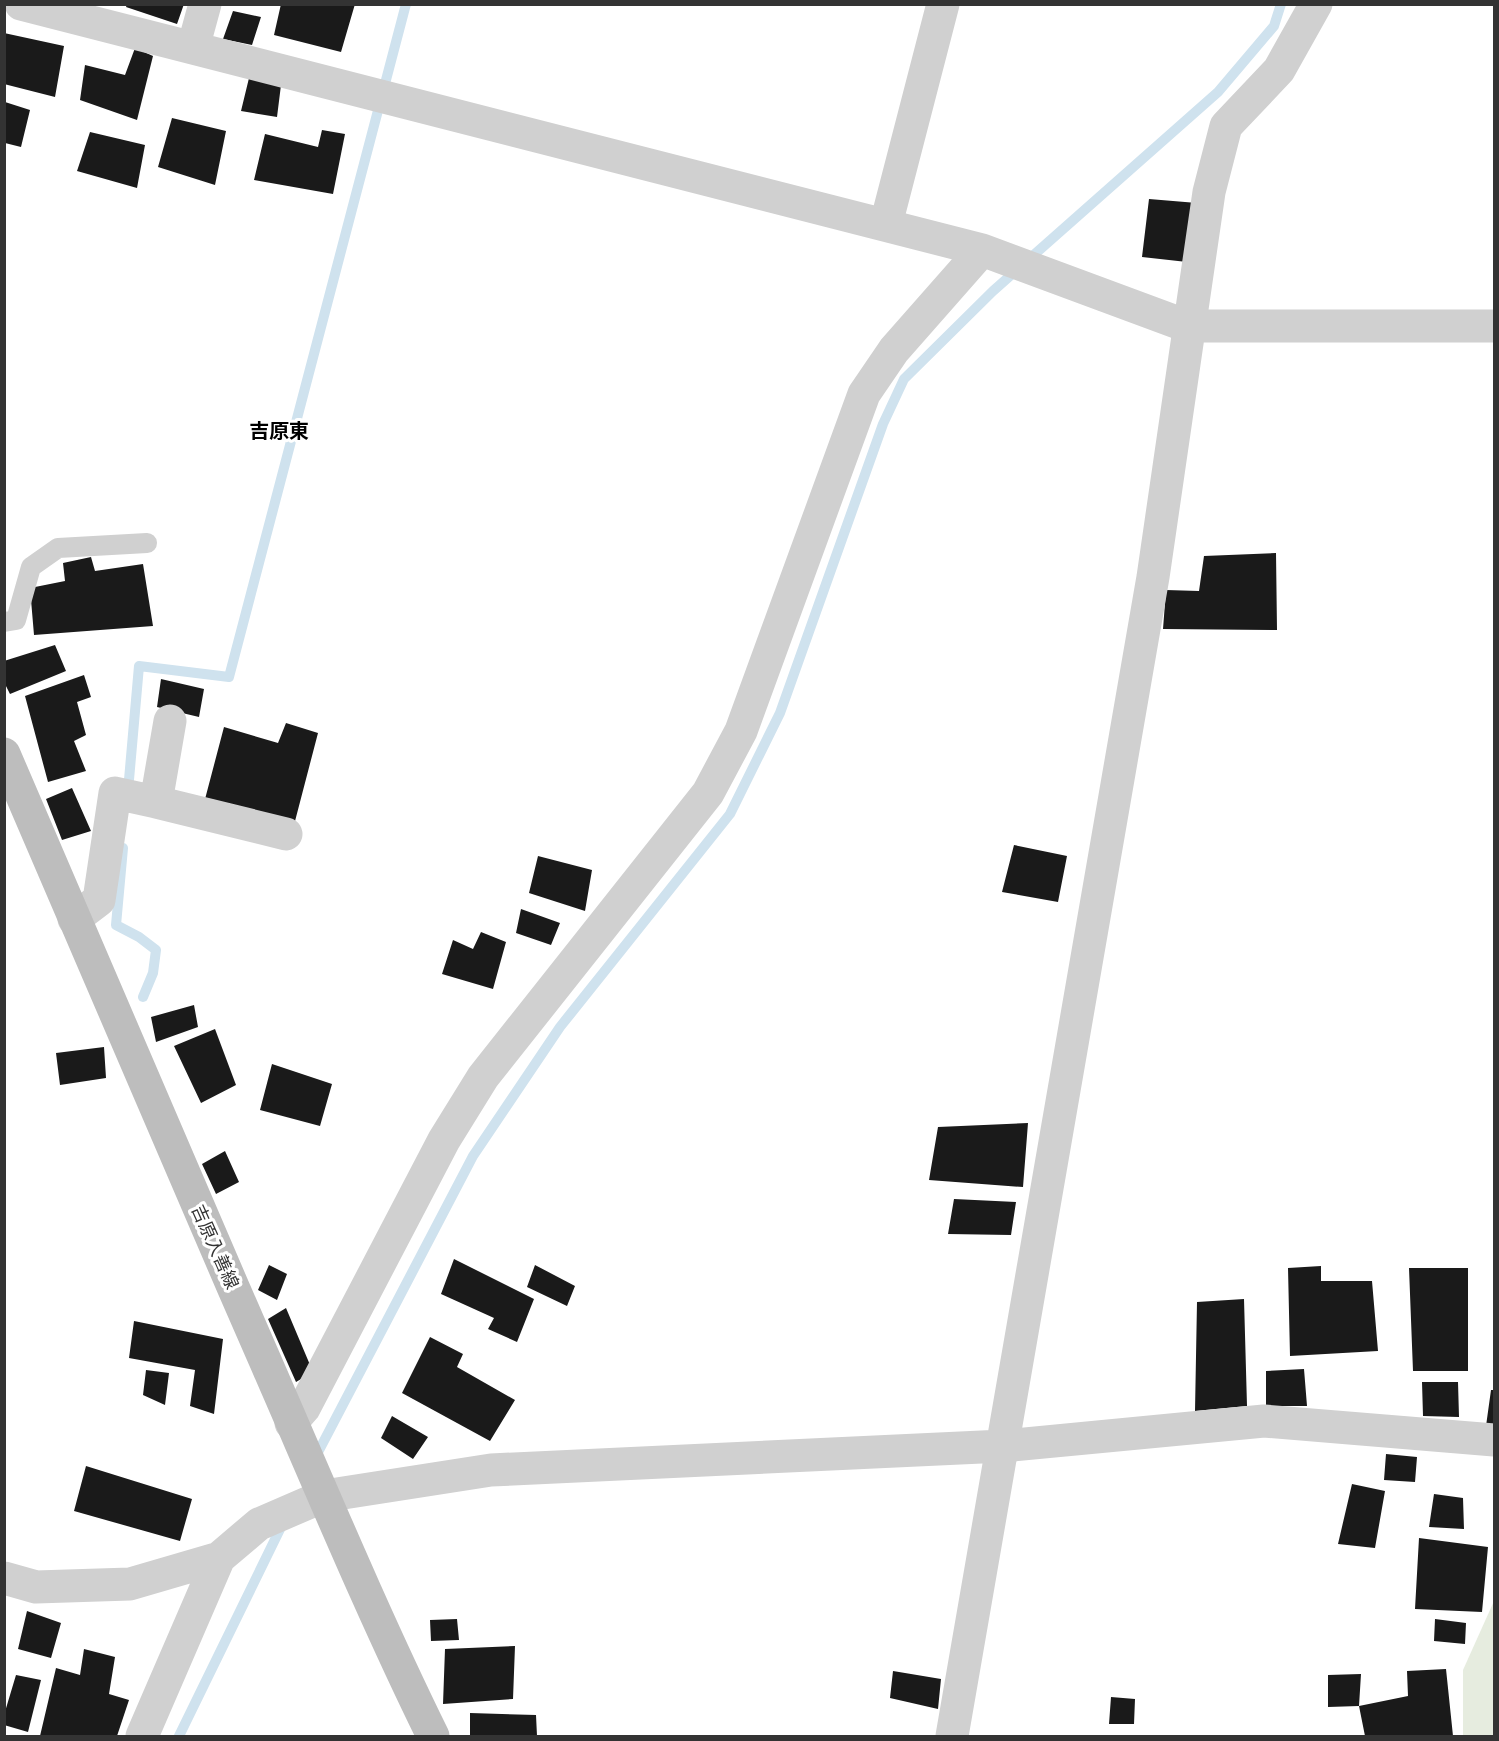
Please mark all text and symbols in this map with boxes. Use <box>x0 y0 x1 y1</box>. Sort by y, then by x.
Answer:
district label: 吉原東 <box>249 419 309 443</box>
street label: 吉原入善線 <box>188 1201 243 1292</box>

